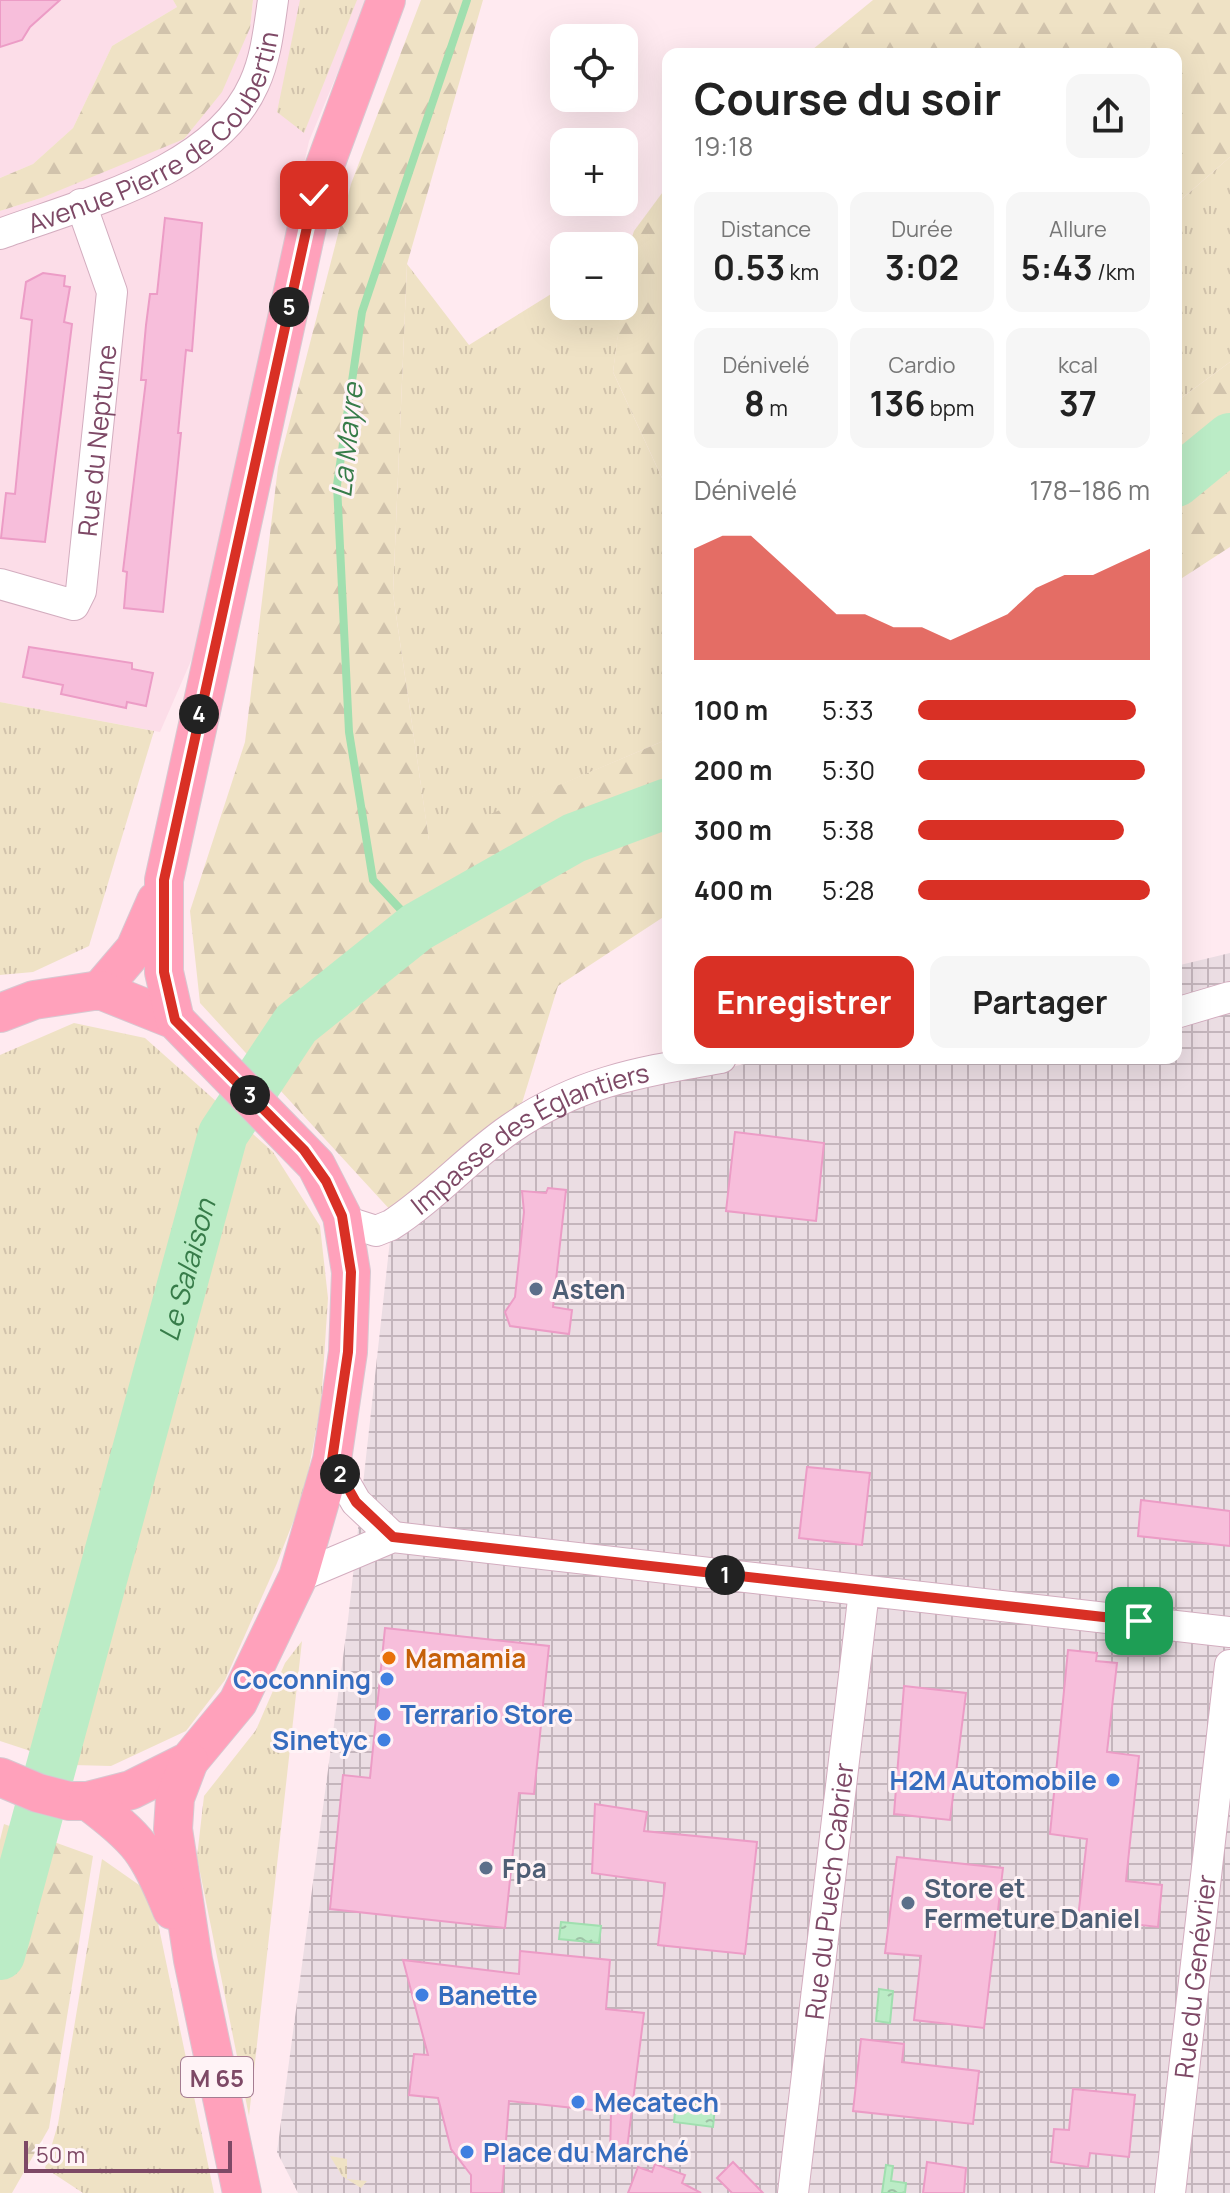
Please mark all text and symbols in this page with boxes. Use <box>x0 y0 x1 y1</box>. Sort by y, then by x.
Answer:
map controls <box>550 24 638 320</box>
button: locate <box>550 24 638 112</box>
street label: Avenue Pierre de Coubertin <box>23 28 286 241</box>
text: Course du soir <box>694 68 1001 128</box>
button: share <box>1066 74 1150 158</box>
button: + <box>550 128 638 216</box>
text: 19:18 <box>694 128 753 164</box>
pin <box>280 161 348 229</box>
icon: check <box>292 173 336 217</box>
text: Distance <box>721 214 811 244</box>
text: Durée <box>891 214 953 244</box>
text: Allure <box>1049 214 1107 244</box>
button: − <box>550 232 638 320</box>
text: 0.53 <box>713 244 785 290</box>
text: 3:02 <box>885 244 959 290</box>
text: 5:43 <box>1021 244 1093 290</box>
text: km <box>785 257 819 287</box>
text: /km <box>1093 257 1135 287</box>
pin: 5 <box>269 287 309 327</box>
text: 5 <box>283 292 295 322</box>
street label: Rue du Neptune <box>69 343 124 538</box>
text: Dénivelé <box>722 350 810 380</box>
text: Cardio <box>889 350 955 380</box>
text: kcal <box>1058 350 1098 380</box>
water label: La Mayre <box>321 379 371 499</box>
text: 8 <box>744 380 765 426</box>
text: 136 <box>870 380 925 426</box>
text: 37 <box>1059 380 1097 426</box>
text: m <box>765 393 788 423</box>
text: bpm <box>925 393 974 423</box>
text: Dénivelé <box>694 472 797 508</box>
text: 178–186 m <box>1030 472 1150 508</box>
text: 100 m <box>694 692 768 728</box>
text: 5:33 <box>822 692 874 728</box>
pin: 4 <box>179 694 219 734</box>
text: 4 <box>192 699 206 729</box>
text: 200 m <box>694 752 772 788</box>
text: 5:30 <box>822 752 875 788</box>
text: 300 m <box>694 812 772 848</box>
text: 5:38 <box>822 812 874 848</box>
text: 400 m <box>694 872 773 908</box>
text: 5:28 <box>822 872 875 908</box>
button: Enregistrer <box>694 956 914 1048</box>
button: Partager <box>930 956 1150 1048</box>
street label: Impasse des Églantiers <box>403 1054 652 1223</box>
pin: 3 <box>230 1075 270 1115</box>
text: 3 <box>244 1080 256 1110</box>
water label: Le Salaison <box>149 1193 224 1345</box>
place label: Asten <box>552 1271 626 1307</box>
marker: Asten <box>527 1280 545 1298</box>
pin: 2 <box>320 1454 360 1494</box>
text: 2 <box>333 1459 347 1489</box>
pin: 1 <box>705 1555 745 1595</box>
text: 1 <box>720 1560 730 1590</box>
pin <box>1105 1587 1173 1655</box>
icon: arrive <box>1117 1599 1161 1643</box>
place label: Mamamia <box>405 1640 526 1676</box>
marker: Mamamia <box>380 1649 398 1667</box>
place label: Coconning <box>233 1661 371 1697</box>
marker: Coconning <box>378 1670 396 1688</box>
place label: Terrario Store <box>400 1696 573 1732</box>
marker: Terrario Store <box>375 1705 393 1723</box>
place label: Sinetyc <box>272 1722 368 1758</box>
marker: Sinetyc <box>375 1731 393 1749</box>
street label: Rue du Puech Cabrier <box>796 1761 862 2021</box>
place label: H2M Automobile <box>890 1762 1097 1798</box>
marker: H2M Automobile <box>1104 1771 1122 1789</box>
place label: Fpa <box>502 1850 547 1886</box>
marker: Fpa <box>477 1859 495 1877</box>
place label: Store et Fermeture Daniel <box>924 1870 1140 1936</box>
street label: Rue du Genévrier <box>1165 1873 1224 2080</box>
marker: Store et Fermeture Daniel <box>899 1894 917 1912</box>
place label: Banette <box>438 1977 538 2013</box>
marker: Banette <box>413 1986 431 2004</box>
road number: M 65 <box>181 2057 253 2097</box>
place label: Mecatech <box>594 2084 719 2120</box>
marker: Mecatech <box>569 2093 587 2111</box>
place label: Place du Marché <box>483 2134 689 2170</box>
scale bar <box>24 2137 232 2173</box>
text: 50 m <box>36 2140 85 2170</box>
marker: Place du Marché <box>458 2143 476 2161</box>

